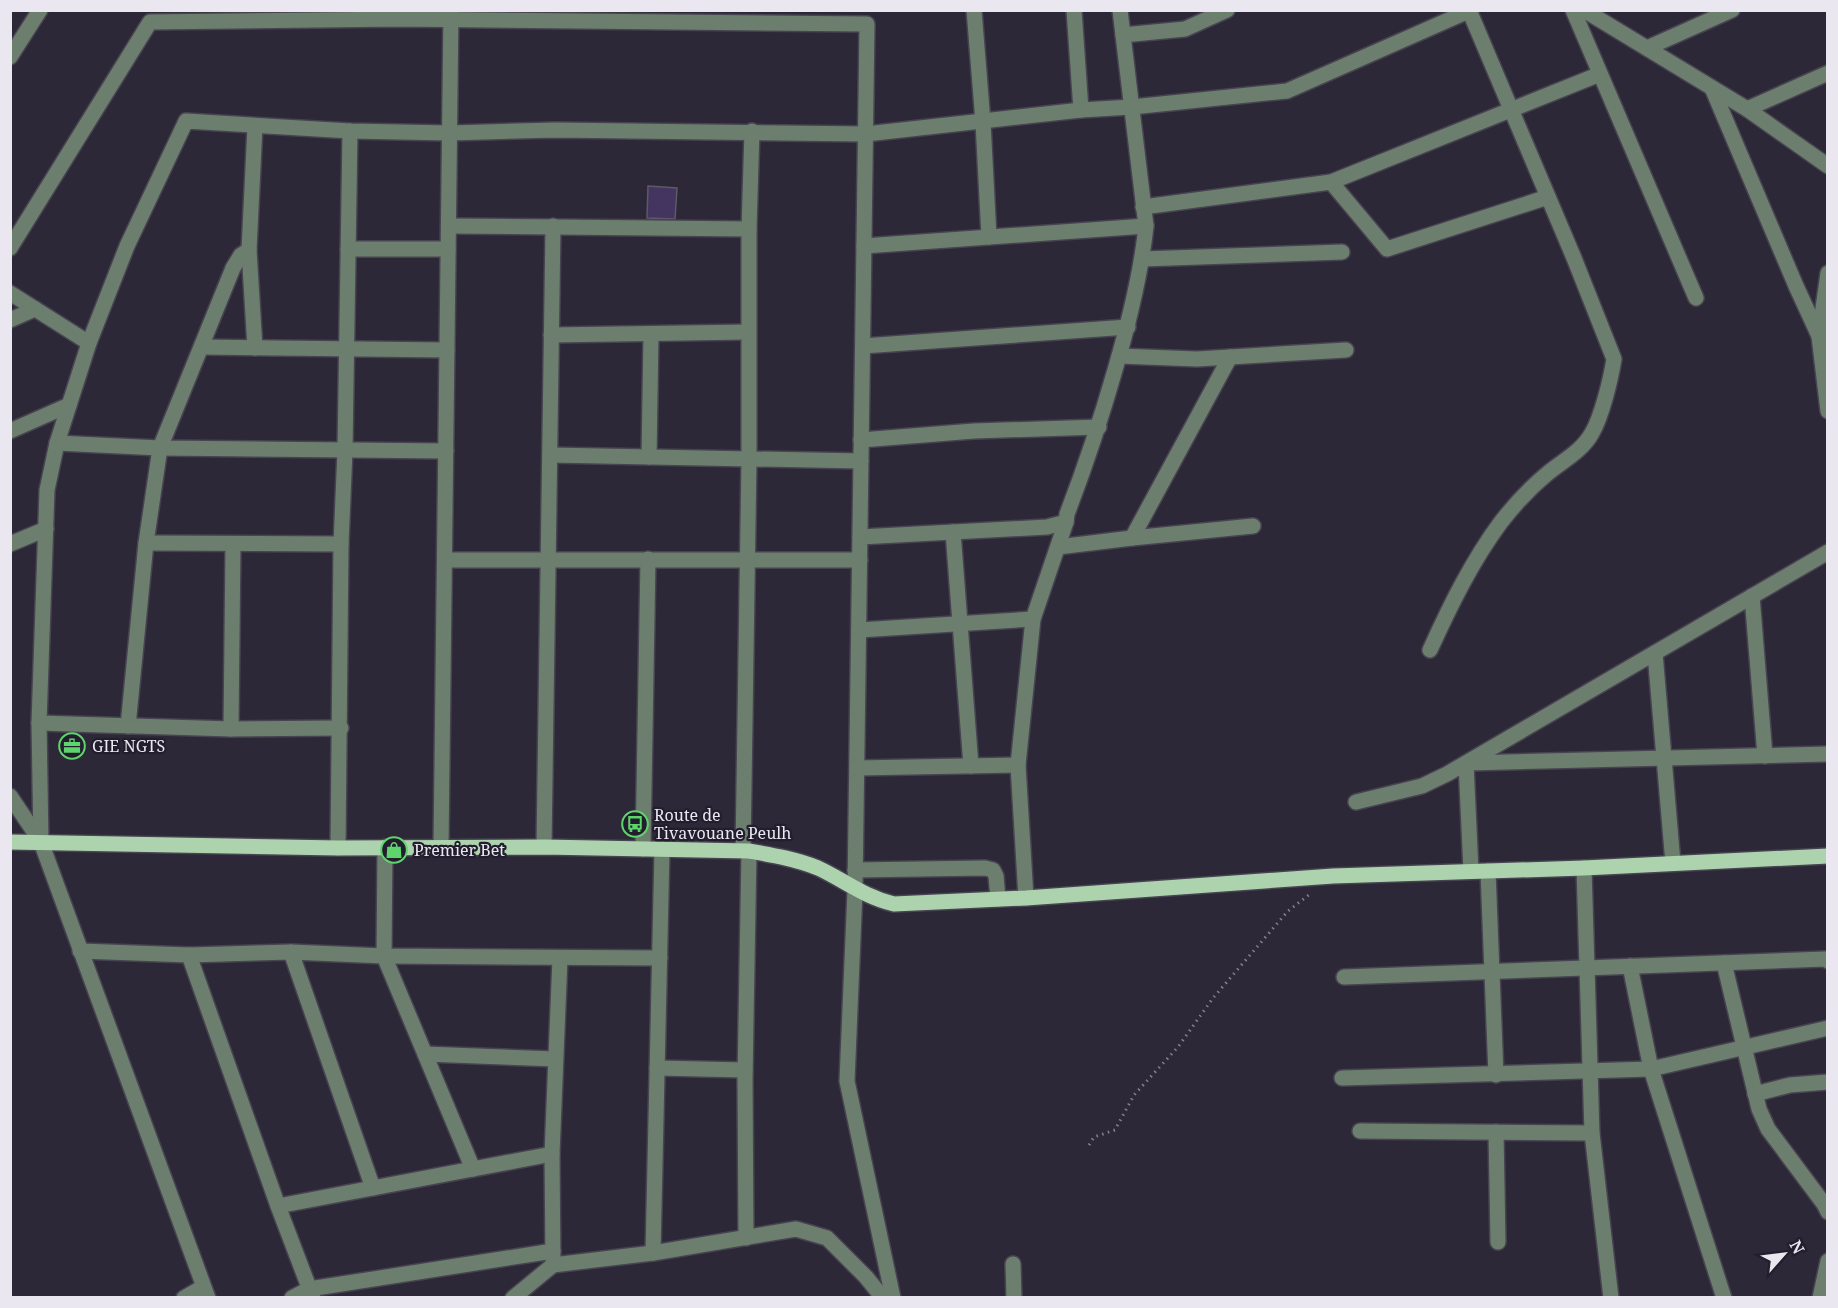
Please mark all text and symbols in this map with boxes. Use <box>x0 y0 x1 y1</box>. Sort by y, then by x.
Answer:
office icon: GIE NGTS <box>57 731 87 761</box>
place label: GIE NGTS <box>92 735 165 757</box>
place label: Route de Tivavouane Peulh <box>654 804 791 844</box>
bus stop icon: Route de Tivavouane Peulh <box>620 809 650 839</box>
shop icon: Premier Bet <box>379 835 409 865</box>
place label: Premier Bet <box>414 839 505 861</box>
north arrow <box>1754 1224 1814 1284</box>
text: N <box>1785 1236 1810 1258</box>

